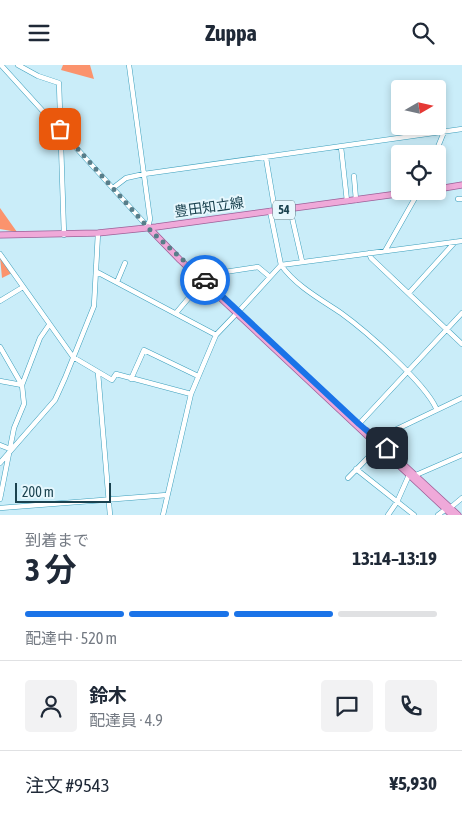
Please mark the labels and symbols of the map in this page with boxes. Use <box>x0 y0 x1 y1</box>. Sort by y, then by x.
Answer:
north arrow <box>391 80 446 135</box>
pin <box>39 108 81 150</box>
street label: 豊田知立線 <box>173 194 245 220</box>
road number: 54 <box>273 201 295 219</box>
courier <box>180 255 230 305</box>
pin <box>366 427 408 469</box>
scale bar <box>15 480 111 503</box>

